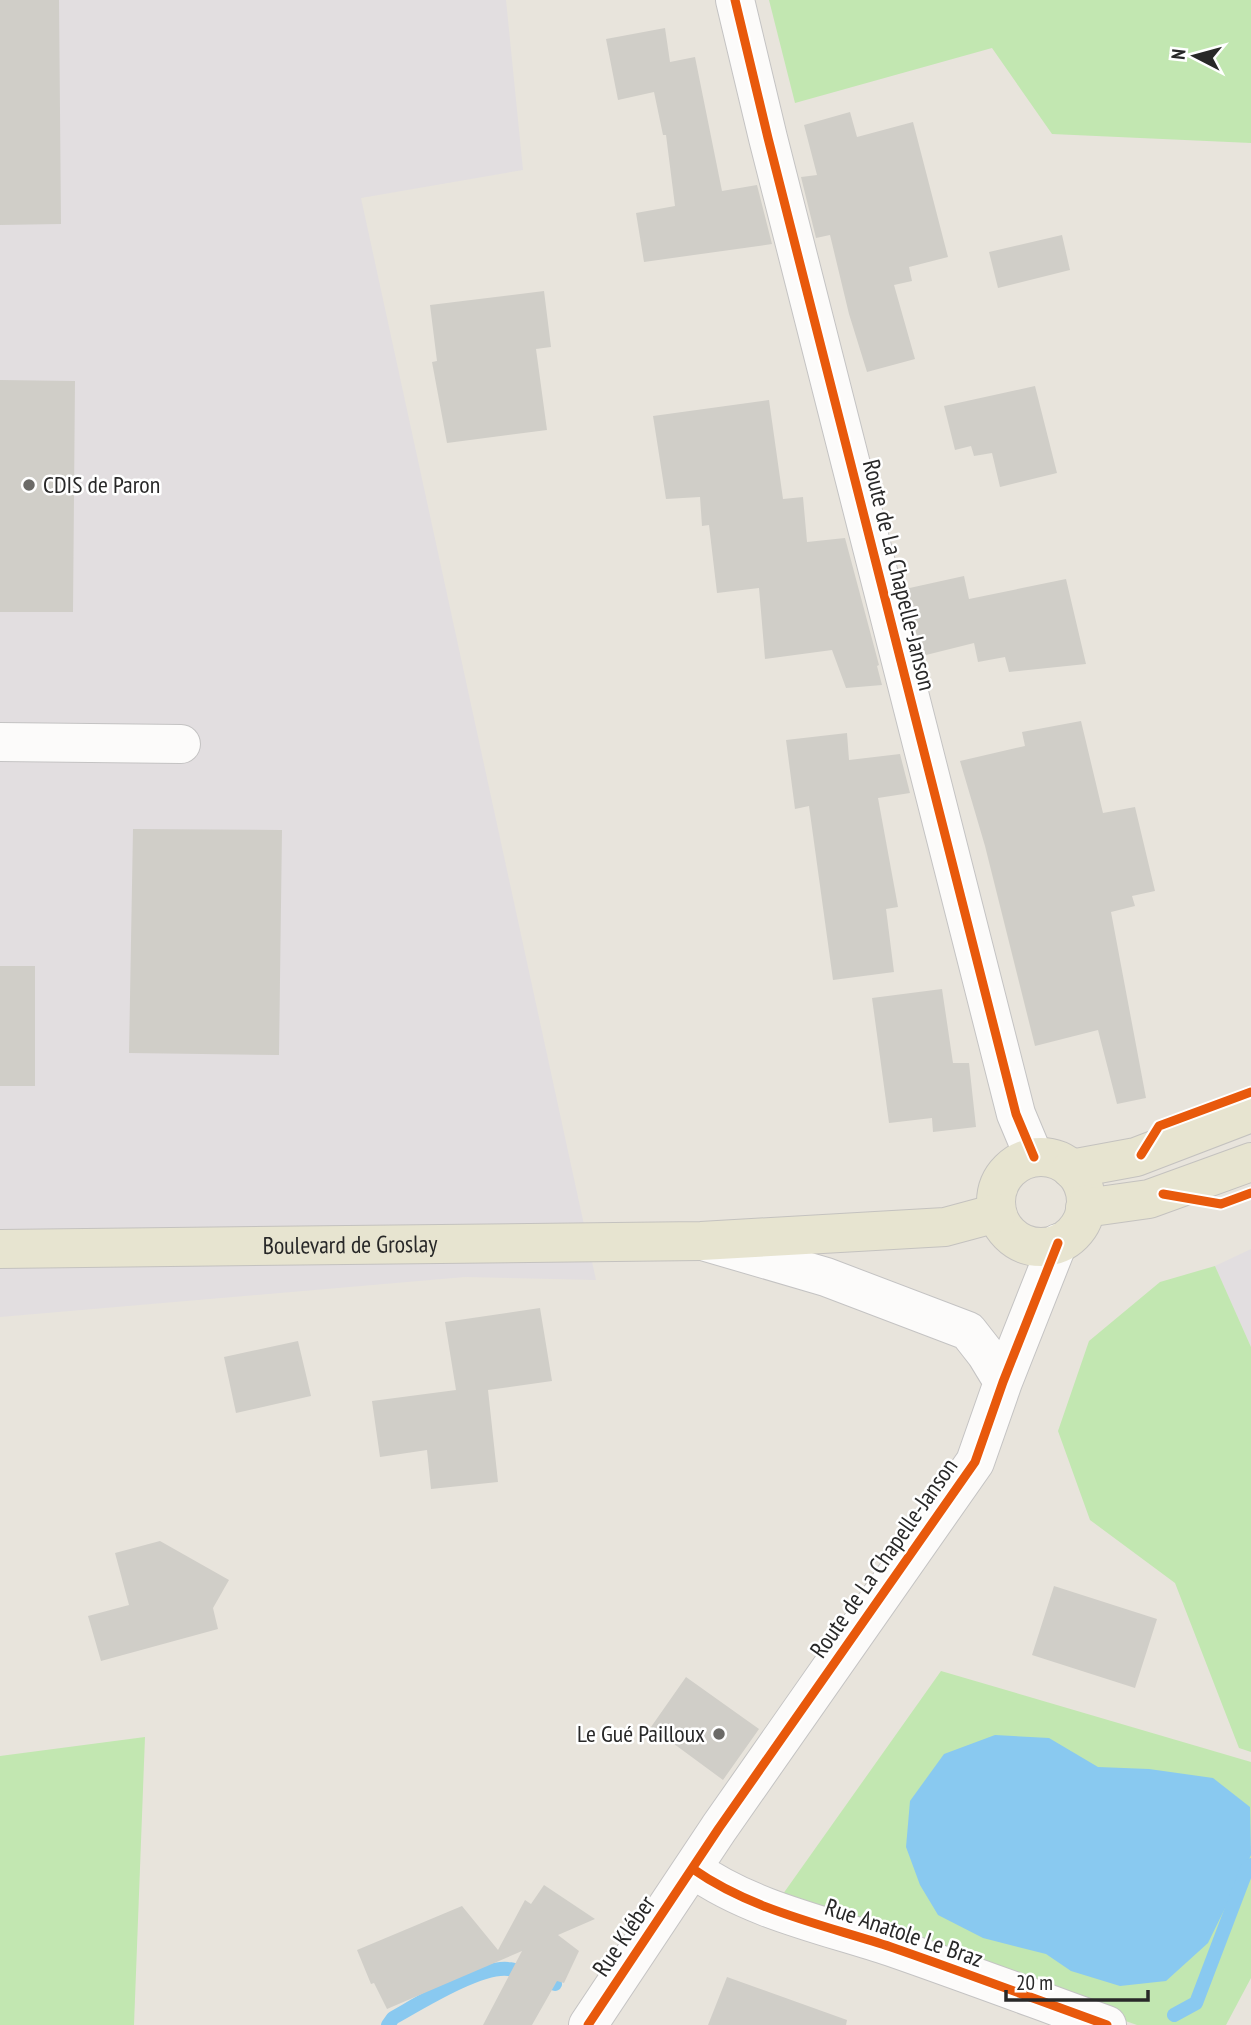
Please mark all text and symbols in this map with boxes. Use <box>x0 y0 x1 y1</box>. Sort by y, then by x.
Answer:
north arrow <box>1160 21 1230 91</box>
text: N <box>1166 48 1191 61</box>
street label: Route de La Chapelle-Janson <box>856 456 943 694</box>
place label: CDIS de Paron <box>43 469 160 500</box>
marker: CDIS de Paron <box>21 477 37 493</box>
street label: Boulevard de Groslay <box>262 1228 438 1261</box>
street label: Route de La Chapelle-Janson <box>803 1452 964 1664</box>
place label: Le Gué Pailloux <box>577 1718 705 1749</box>
marker: Le Gué Pailloux <box>711 1726 727 1742</box>
street label: Rue Kléber <box>585 1889 662 1982</box>
street label: Rue Anatole Le Braz <box>821 1891 987 1974</box>
scale bar <box>1006 1958 1148 2002</box>
text: 20 m <box>1016 1969 1053 1996</box>

